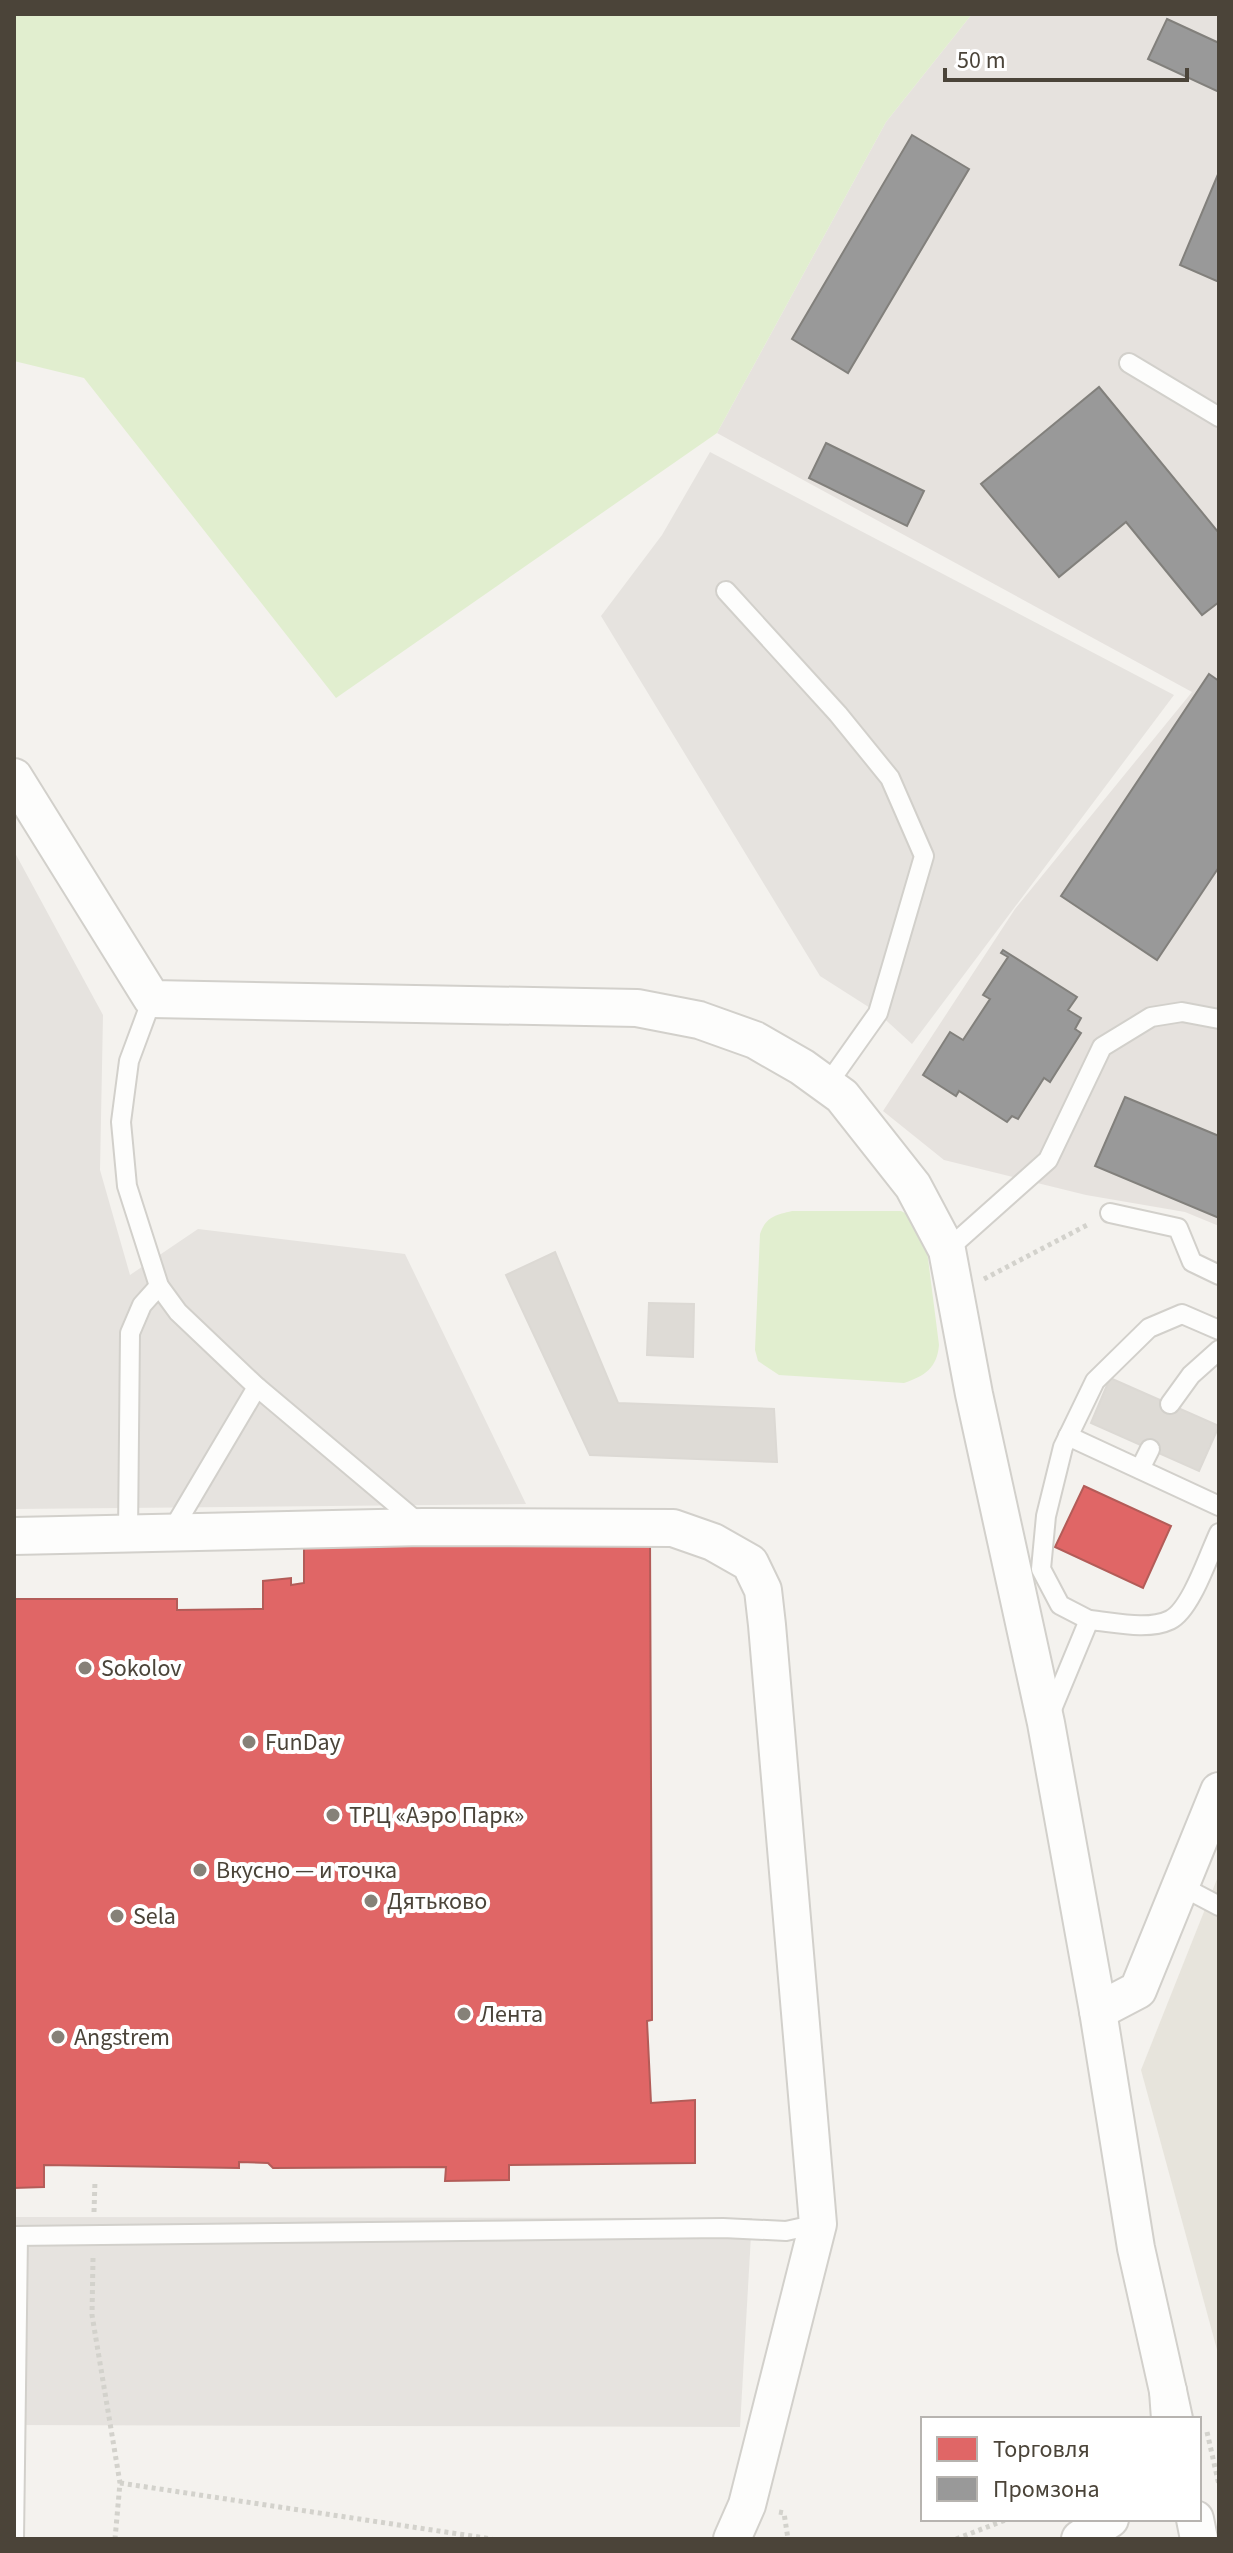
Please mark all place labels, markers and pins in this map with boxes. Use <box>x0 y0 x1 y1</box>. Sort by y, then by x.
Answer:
place label: Sokolov <box>101 1651 182 1686</box>
marker: Sokolov <box>76 1659 94 1677</box>
place label: FunDay <box>265 1725 341 1760</box>
marker: FunDay <box>240 1733 258 1751</box>
place label: ТРЦ «Аэро Парк» <box>349 1798 524 1833</box>
marker: ТРЦ «Аэро Парк» <box>324 1806 342 1824</box>
place label: Вкусно — и точка <box>216 1853 397 1888</box>
marker: Вкусно — и точка <box>191 1861 209 1879</box>
place label: Дятьково <box>387 1884 487 1919</box>
marker: Дятьково <box>362 1892 380 1910</box>
place label: Sela <box>133 1899 176 1934</box>
marker: Sela <box>108 1907 126 1925</box>
place label: Лента <box>480 1997 543 2032</box>
marker: Лента <box>455 2005 473 2023</box>
place label: Angstrem <box>74 2020 170 2055</box>
marker: Angstrem <box>49 2028 67 2046</box>

